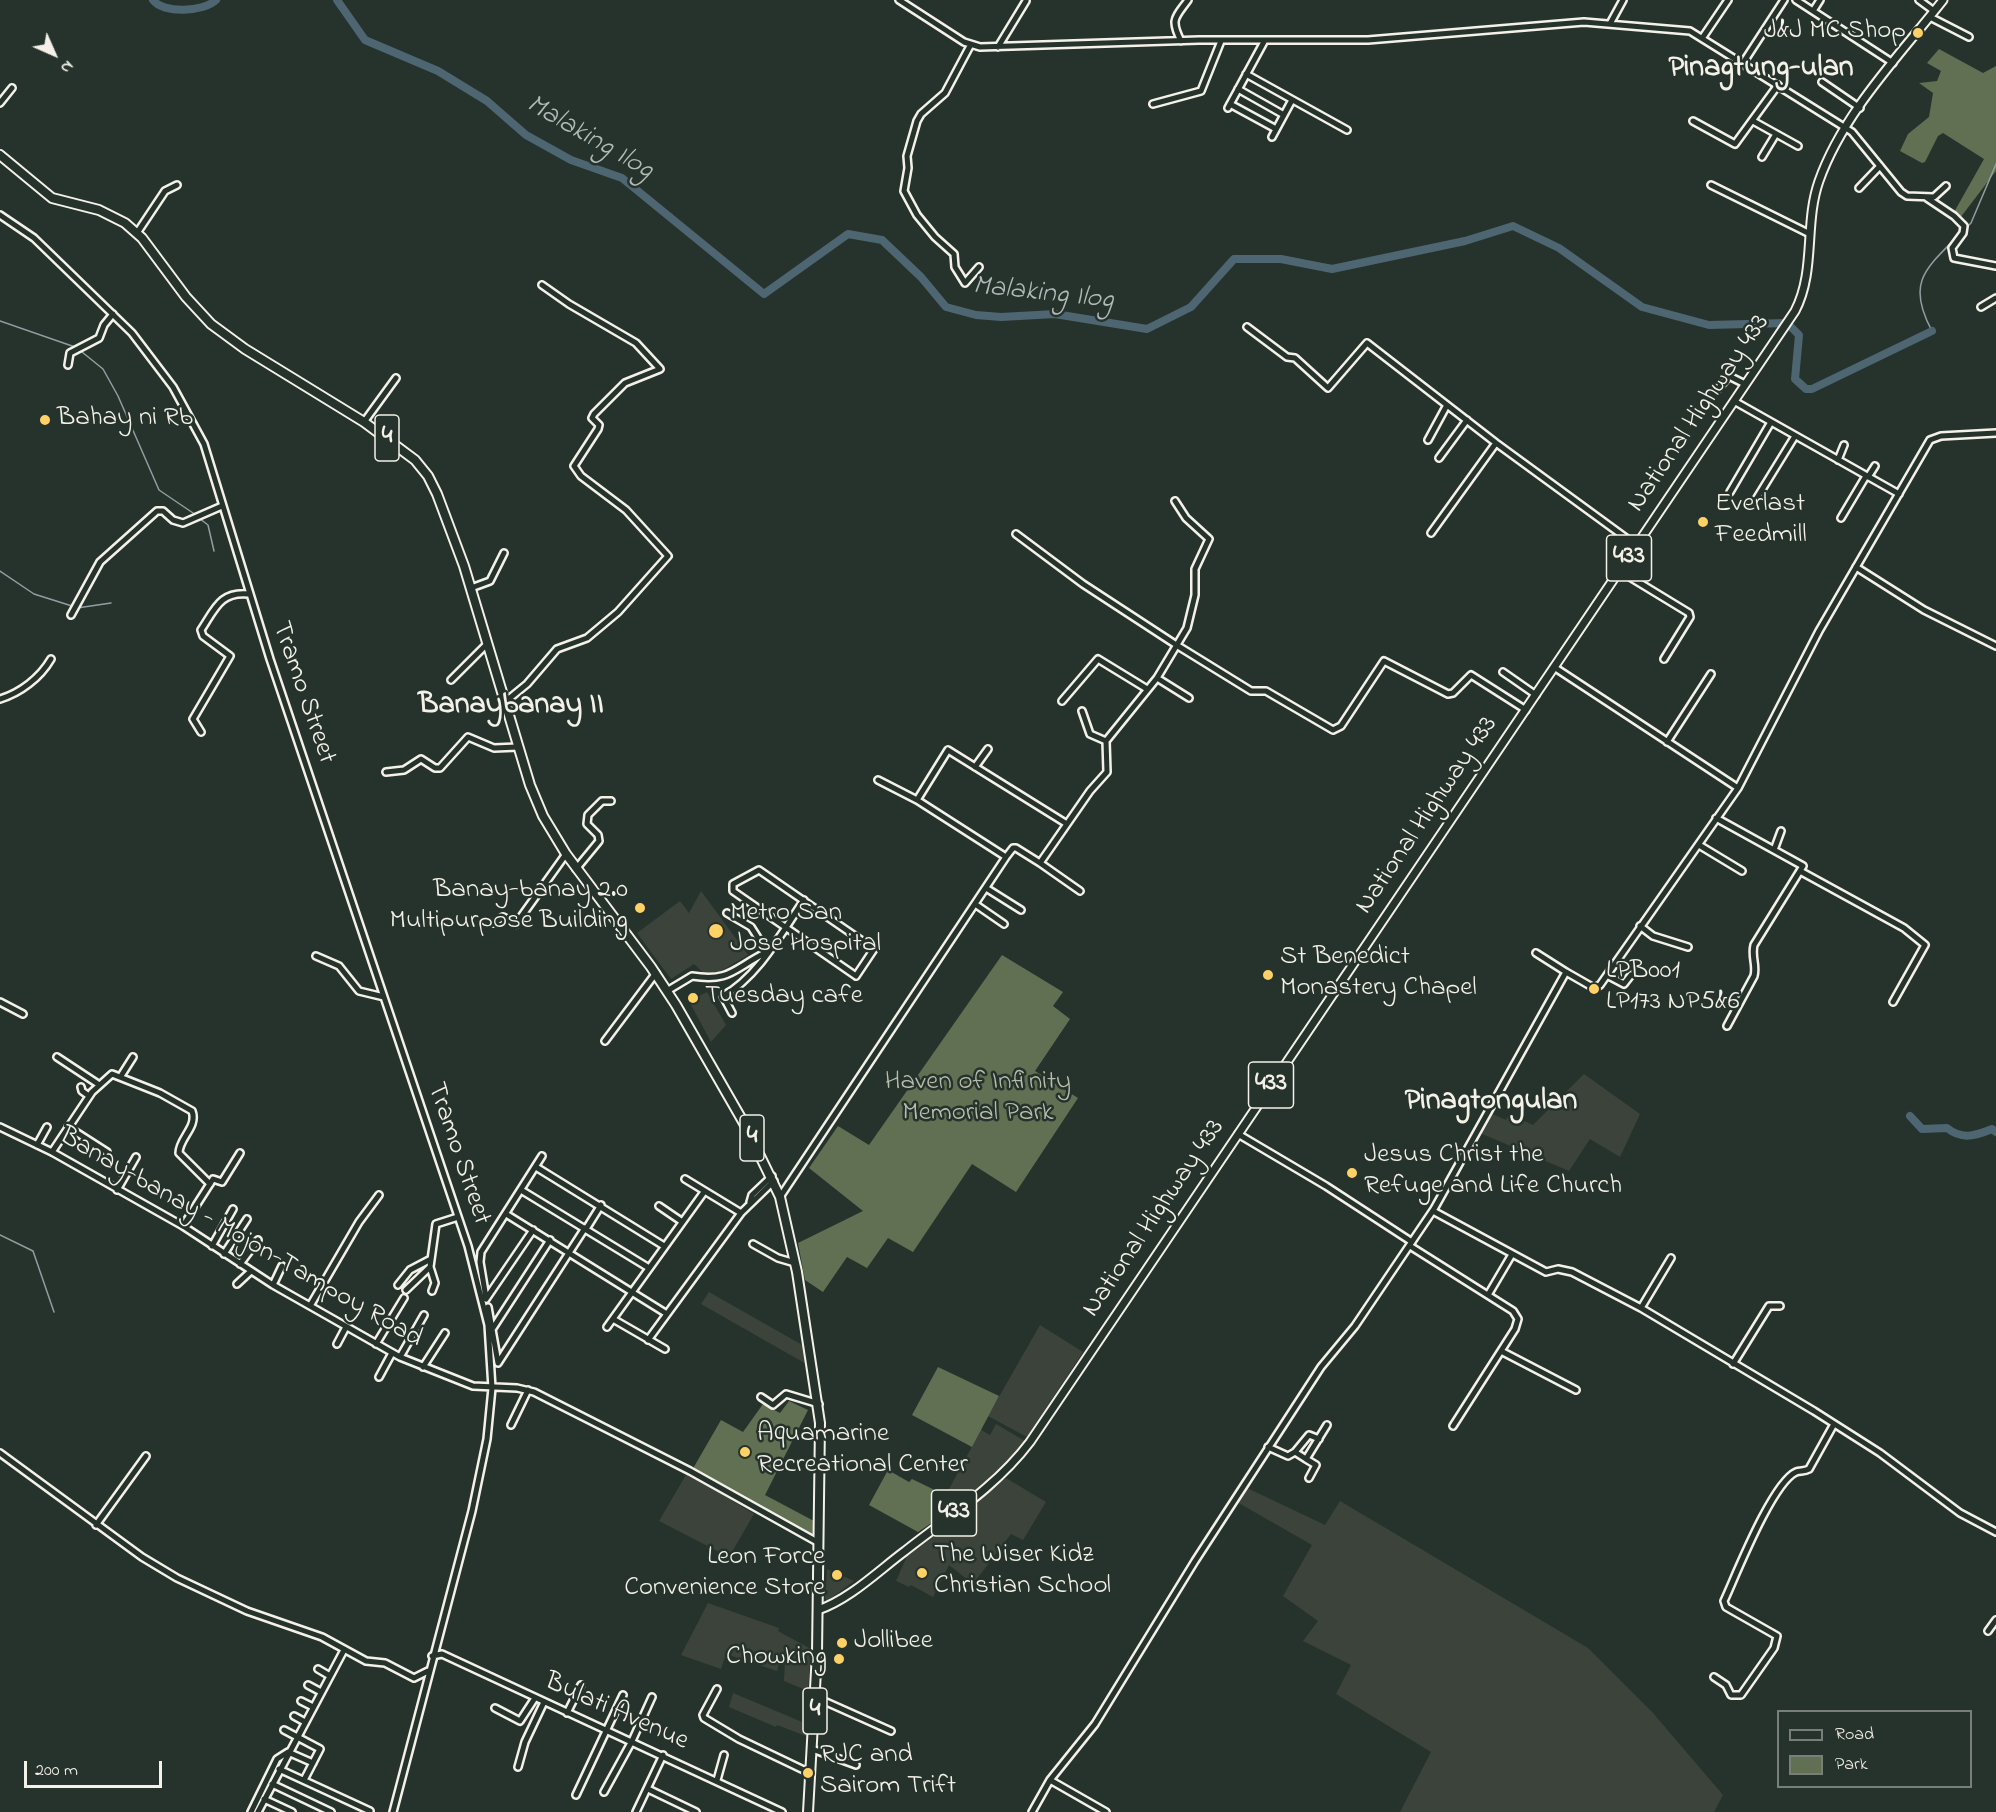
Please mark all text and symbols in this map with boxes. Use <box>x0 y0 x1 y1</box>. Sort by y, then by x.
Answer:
place label: J&J MC Shop <box>1764 17 1906 49</box>
north arrow <box>24 24 84 84</box>
marker: J&J MC Shop <box>1911 26 1925 40</box>
district label: Pinagtung-ulan <box>1668 52 1854 88</box>
text: N <box>54 54 79 79</box>
water label: Malaking Ilog <box>520 89 658 189</box>
water label: Malaking Ilog <box>971 271 1115 319</box>
street label: National Highway 433 <box>1622 309 1778 519</box>
place label: Bahay ni Rb <box>57 404 193 436</box>
marker: Bahay ni Rb <box>38 413 52 427</box>
road number: 4 <box>375 415 399 461</box>
place label: Everlast Feedmill <box>1715 490 1807 553</box>
marker: Everlast Feedmill <box>1696 515 1710 529</box>
road number: 433 <box>1606 535 1652 581</box>
street label: Tramo Street <box>263 618 341 768</box>
district label: Banaybanay II <box>418 689 604 725</box>
street label: National Highway 433 <box>1350 711 1506 921</box>
place label: Banay-banay 2.0 Multipurpose Building <box>390 876 628 939</box>
place label: Metro San Jose Hospital <box>730 899 881 962</box>
marker: Banay-banay 2.0 Multipurpose Building <box>633 901 647 915</box>
marker: Metro San Jose Hospital <box>707 922 725 940</box>
place label: St Benedict Monastery Chapel <box>1280 943 1477 1006</box>
place label: LPB001 LP173 NP5&6 <box>1606 957 1740 1020</box>
marker: St Benedict Monastery Chapel <box>1261 968 1275 982</box>
place label: Tuesday cafe <box>705 982 863 1014</box>
marker: LPB001 LP173 NP5&6 <box>1587 982 1601 996</box>
marker: Tuesday cafe <box>686 991 700 1005</box>
road number: 433 <box>1248 1062 1294 1108</box>
park label: Haven of Infinity Memorial Park <box>885 1068 1071 1131</box>
street label: Tramo Street <box>418 1079 496 1229</box>
district label: Pinagtongulan <box>1405 1085 1577 1121</box>
street label: National Highway 433 <box>1077 1114 1233 1324</box>
road number: 4 <box>740 1115 764 1161</box>
street label: Banay-banay - Mojon-Tampoy Road <box>53 1121 427 1357</box>
place label: Jesus Christ the Refuge and Life Church <box>1364 1141 1622 1204</box>
marker: Jesus Christ the Refuge and Life Church <box>1345 1166 1359 1180</box>
place label: Aquamarine Recreational Center <box>757 1420 968 1483</box>
marker: Aquamarine Recreational Center <box>738 1445 752 1459</box>
road number: 433 <box>932 1490 976 1536</box>
place label: The Wiser Kidz Christian School <box>934 1541 1111 1604</box>
place label: Leon Force Convenience Store <box>624 1543 825 1606</box>
marker: The Wiser Kidz Christian School <box>915 1566 929 1580</box>
marker: Leon Force Convenience Store <box>830 1568 844 1582</box>
place label: Jollibee <box>854 1627 933 1659</box>
marker: Jollibee <box>835 1636 849 1650</box>
place label: Chowking <box>726 1643 827 1675</box>
marker: Chowking <box>832 1652 846 1666</box>
street label: Bulati Avenue <box>539 1667 693 1759</box>
road number: 4 <box>803 1688 827 1734</box>
legend <box>1777 1710 1972 1788</box>
text: Road <box>1835 1722 1874 1748</box>
place label: RJC and Sairom Trift <box>820 1741 956 1804</box>
scale bar <box>27 1749 165 1787</box>
text: Park <box>1835 1752 1868 1778</box>
text: 200 m <box>35 1758 78 1784</box>
marker: RJC and Sairom Trift <box>801 1766 815 1780</box>

